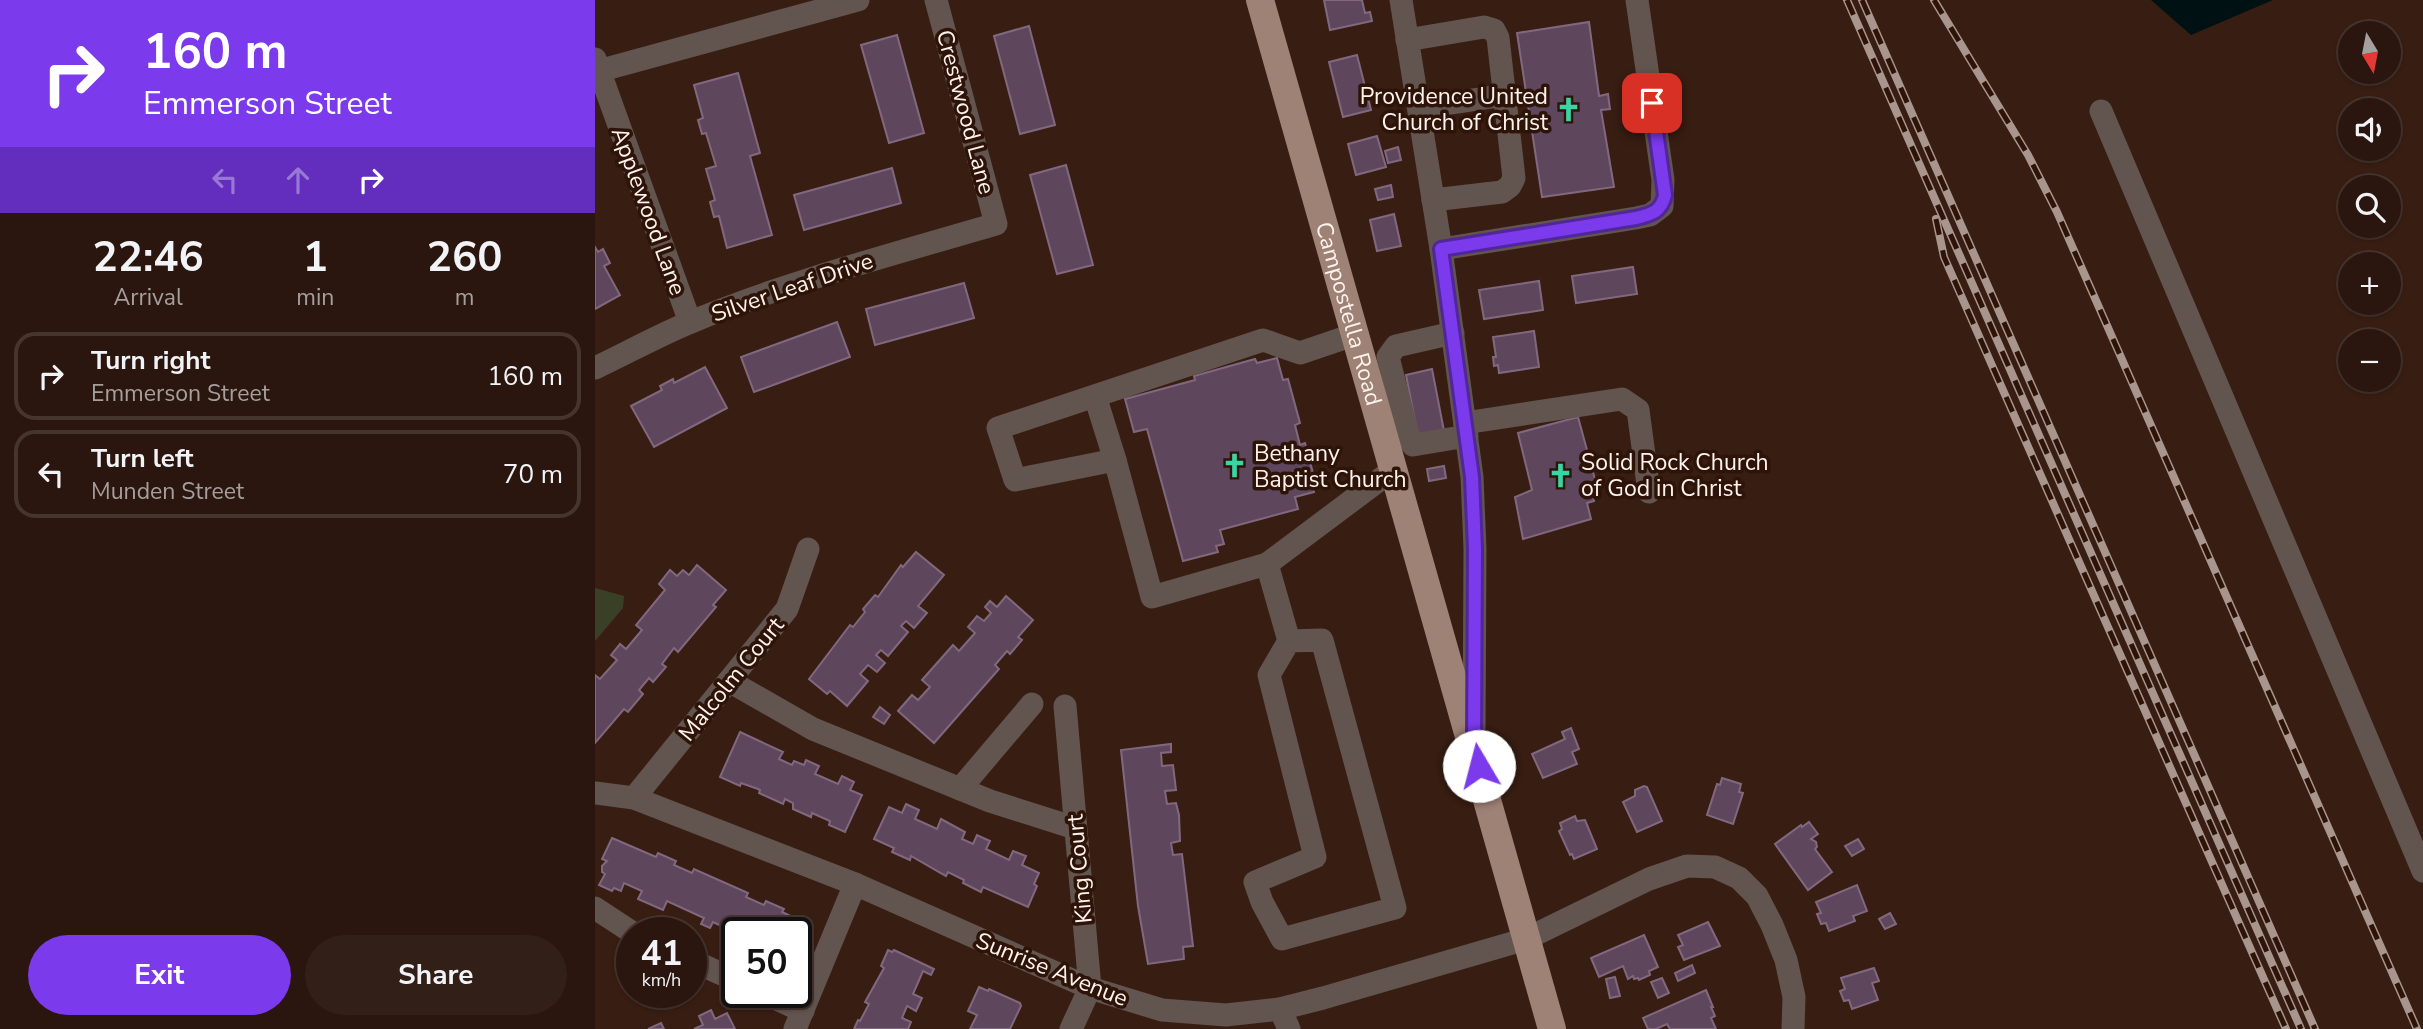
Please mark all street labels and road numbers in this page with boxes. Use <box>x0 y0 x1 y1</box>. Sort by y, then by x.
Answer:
street label: Crestwood Lane <box>929 26 1002 198</box>
street label: Applewood Lane <box>604 123 693 299</box>
street label: Campostella Road <box>1308 218 1389 409</box>
street label: Silver Leaf Drive <box>707 245 877 330</box>
street label: Malcolm Court <box>672 610 792 748</box>
street label: King Court <box>1059 812 1100 925</box>
street label: Sunrise Avenue <box>971 925 1132 1014</box>

